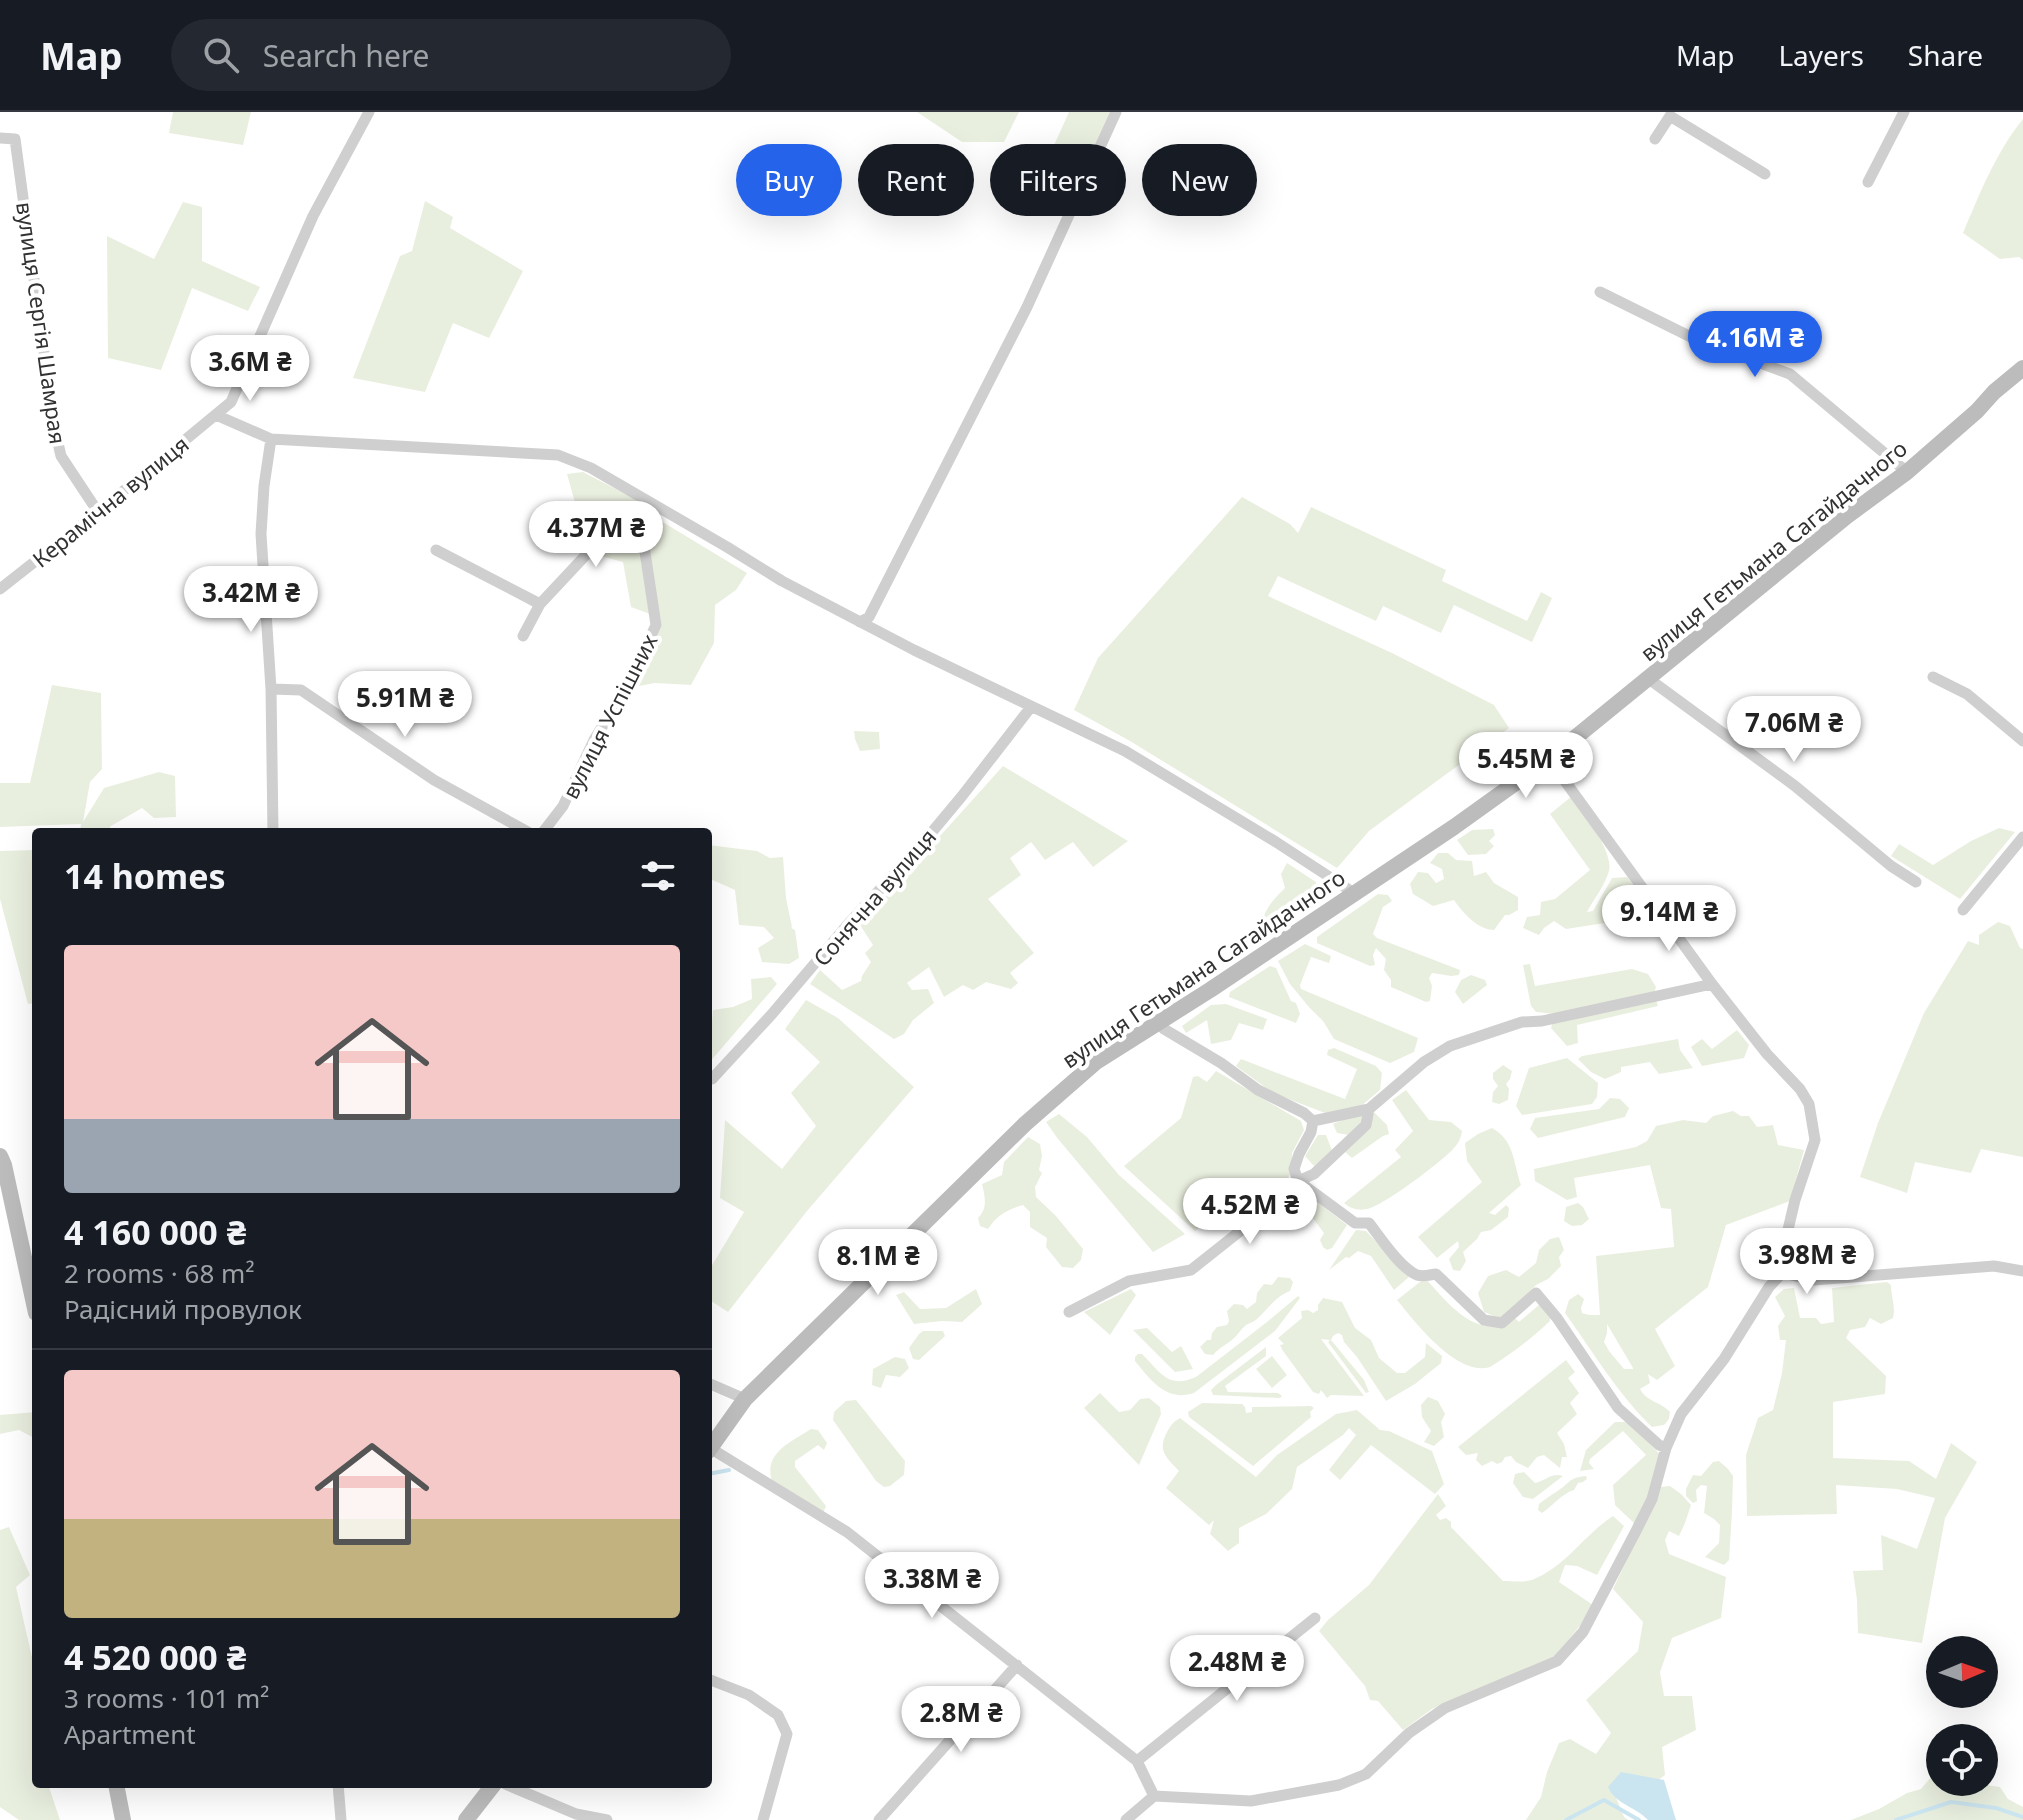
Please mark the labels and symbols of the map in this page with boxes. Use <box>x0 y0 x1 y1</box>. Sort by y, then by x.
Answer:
street label: вулиця Сергія Шамрая <box>10 200 74 446</box>
pin: 4.16M ₴ <box>1681 311 1829 379</box>
pin: 3.6M ₴ <box>185 335 315 403</box>
street label: Керамічна вулиця <box>26 429 194 573</box>
street label: вулиця Гетьмана Сагайдачного <box>1633 433 1913 667</box>
pin: 4.37M ₴ <box>522 501 670 569</box>
pin: 3.42M ₴ <box>177 566 325 634</box>
street label: вулиця Успішних <box>555 628 664 803</box>
pin: 5.91M ₴ <box>331 671 479 739</box>
pin: 7.06M ₴ <box>1720 696 1868 764</box>
pin: 5.45M ₴ <box>1452 732 1600 800</box>
street label: Сонячна вулиця <box>806 822 942 972</box>
street label: вулиця Гетьмана Сагайдачного <box>1056 862 1350 1074</box>
pin: 9.14M ₴ <box>1595 885 1743 953</box>
pin: 4.52M ₴ <box>1176 1178 1324 1246</box>
pin: 3.98M ₴ <box>1733 1228 1881 1296</box>
pin: 8.1M ₴ <box>813 1229 943 1297</box>
pin: 3.38M ₴ <box>858 1552 1006 1620</box>
pin: 2.48M ₴ <box>1163 1635 1311 1703</box>
north arrow <box>1926 1636 1998 1708</box>
pin: 2.8M ₴ <box>896 1686 1026 1754</box>

